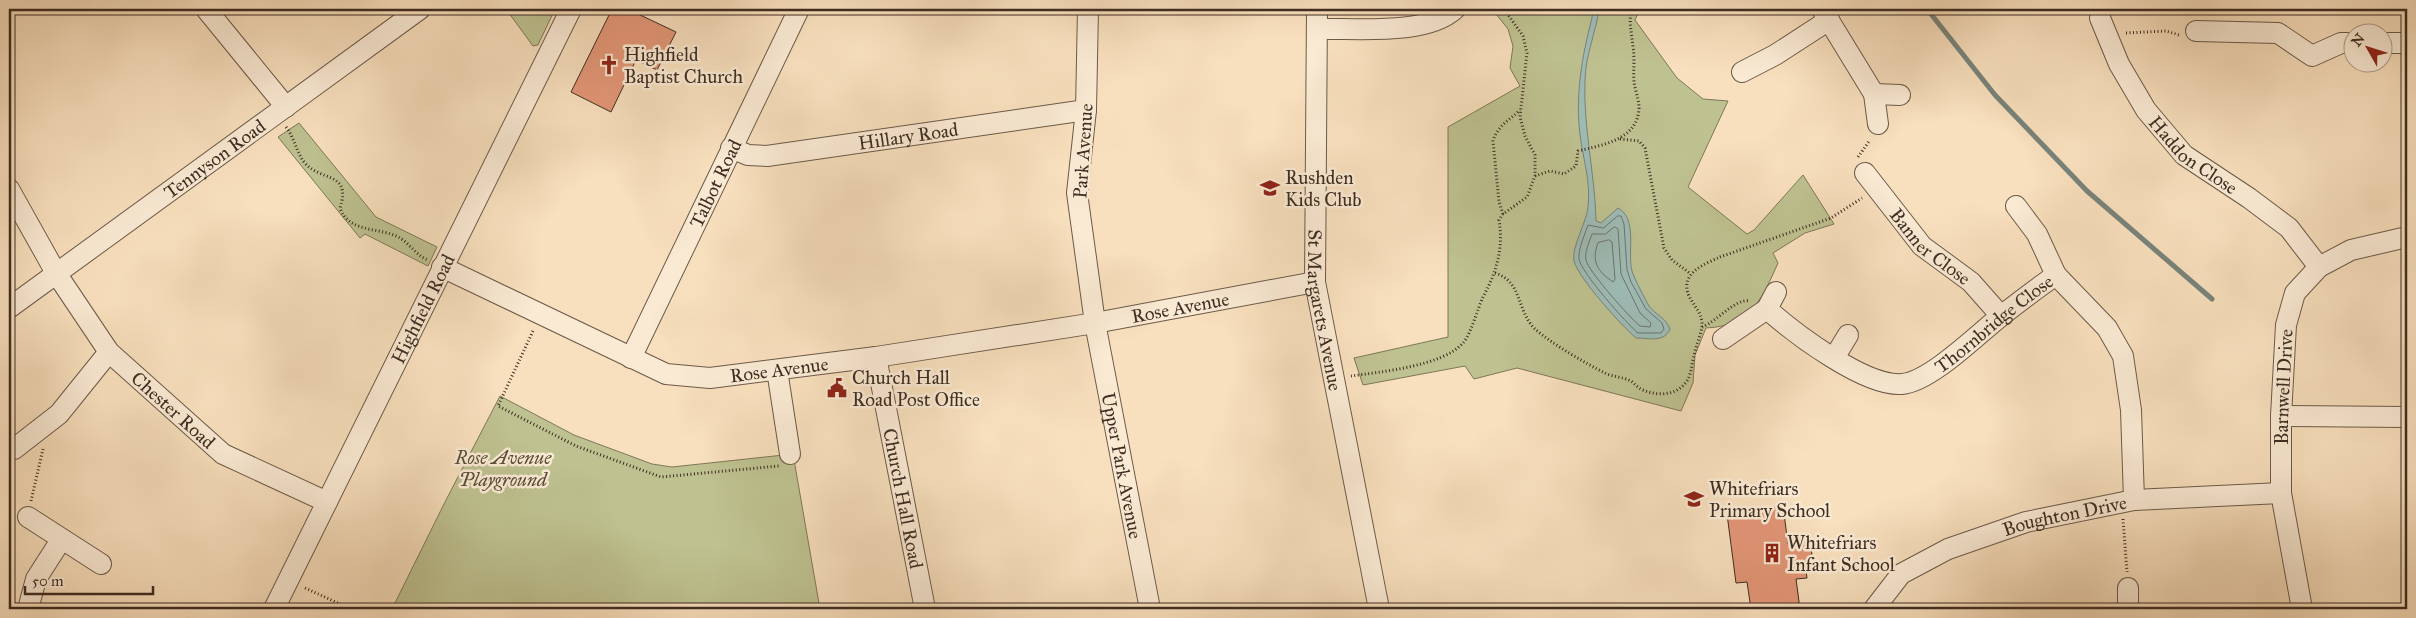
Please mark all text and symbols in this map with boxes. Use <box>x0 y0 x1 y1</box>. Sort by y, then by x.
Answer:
north arrow <box>2344 22 2394 72</box>
text: N <box>2348 30 2369 50</box>
place label: Highfield Baptist Church <box>624 43 743 88</box>
church icon: Highfield Baptist Church <box>598 54 620 76</box>
street label: Park Avenue <box>1068 102 1098 199</box>
street label: Haddon Close <box>2144 111 2242 199</box>
street label: Tennyson Road <box>159 114 270 203</box>
street label: Hillary Road <box>857 117 960 154</box>
street label: Talbot Road <box>684 135 746 231</box>
place label: Rushden Kids Club <box>1285 166 1362 211</box>
school or university icon: Rushden Kids Club <box>1259 177 1281 199</box>
street label: Banner Close <box>1885 203 1975 290</box>
street label: St Margarets Avenue <box>1303 229 1348 393</box>
street label: Highfield Road <box>386 250 460 367</box>
street label: Thornbridge Close <box>1930 269 2057 378</box>
street label: Rose Avenue <box>1129 287 1231 328</box>
street label: Barnwell Drive <box>2269 328 2297 445</box>
street label: Rose Avenue <box>728 352 830 387</box>
street label: Chester Road <box>127 366 221 454</box>
place label: Church Hall Road Post Office <box>852 366 980 411</box>
public building icon: Church Hall Road Post Office <box>826 377 848 399</box>
street label: Upper Park Avenue <box>1097 391 1148 541</box>
street label: Church Hall Road <box>879 426 928 571</box>
park label: Rose Avenue Playground <box>454 446 552 491</box>
place label: Whitefriars Primary School <box>1709 477 1831 522</box>
school or university icon: Whitefriars Primary School <box>1683 488 1705 510</box>
street label: Boughton Drive <box>1999 490 2129 541</box>
place label: Whitefriars Infant School <box>1787 531 1896 576</box>
building icon: Whitefriars Infant School <box>1761 542 1783 564</box>
scale bar <box>25 563 152 595</box>
text: 50 m <box>32 572 64 590</box>

